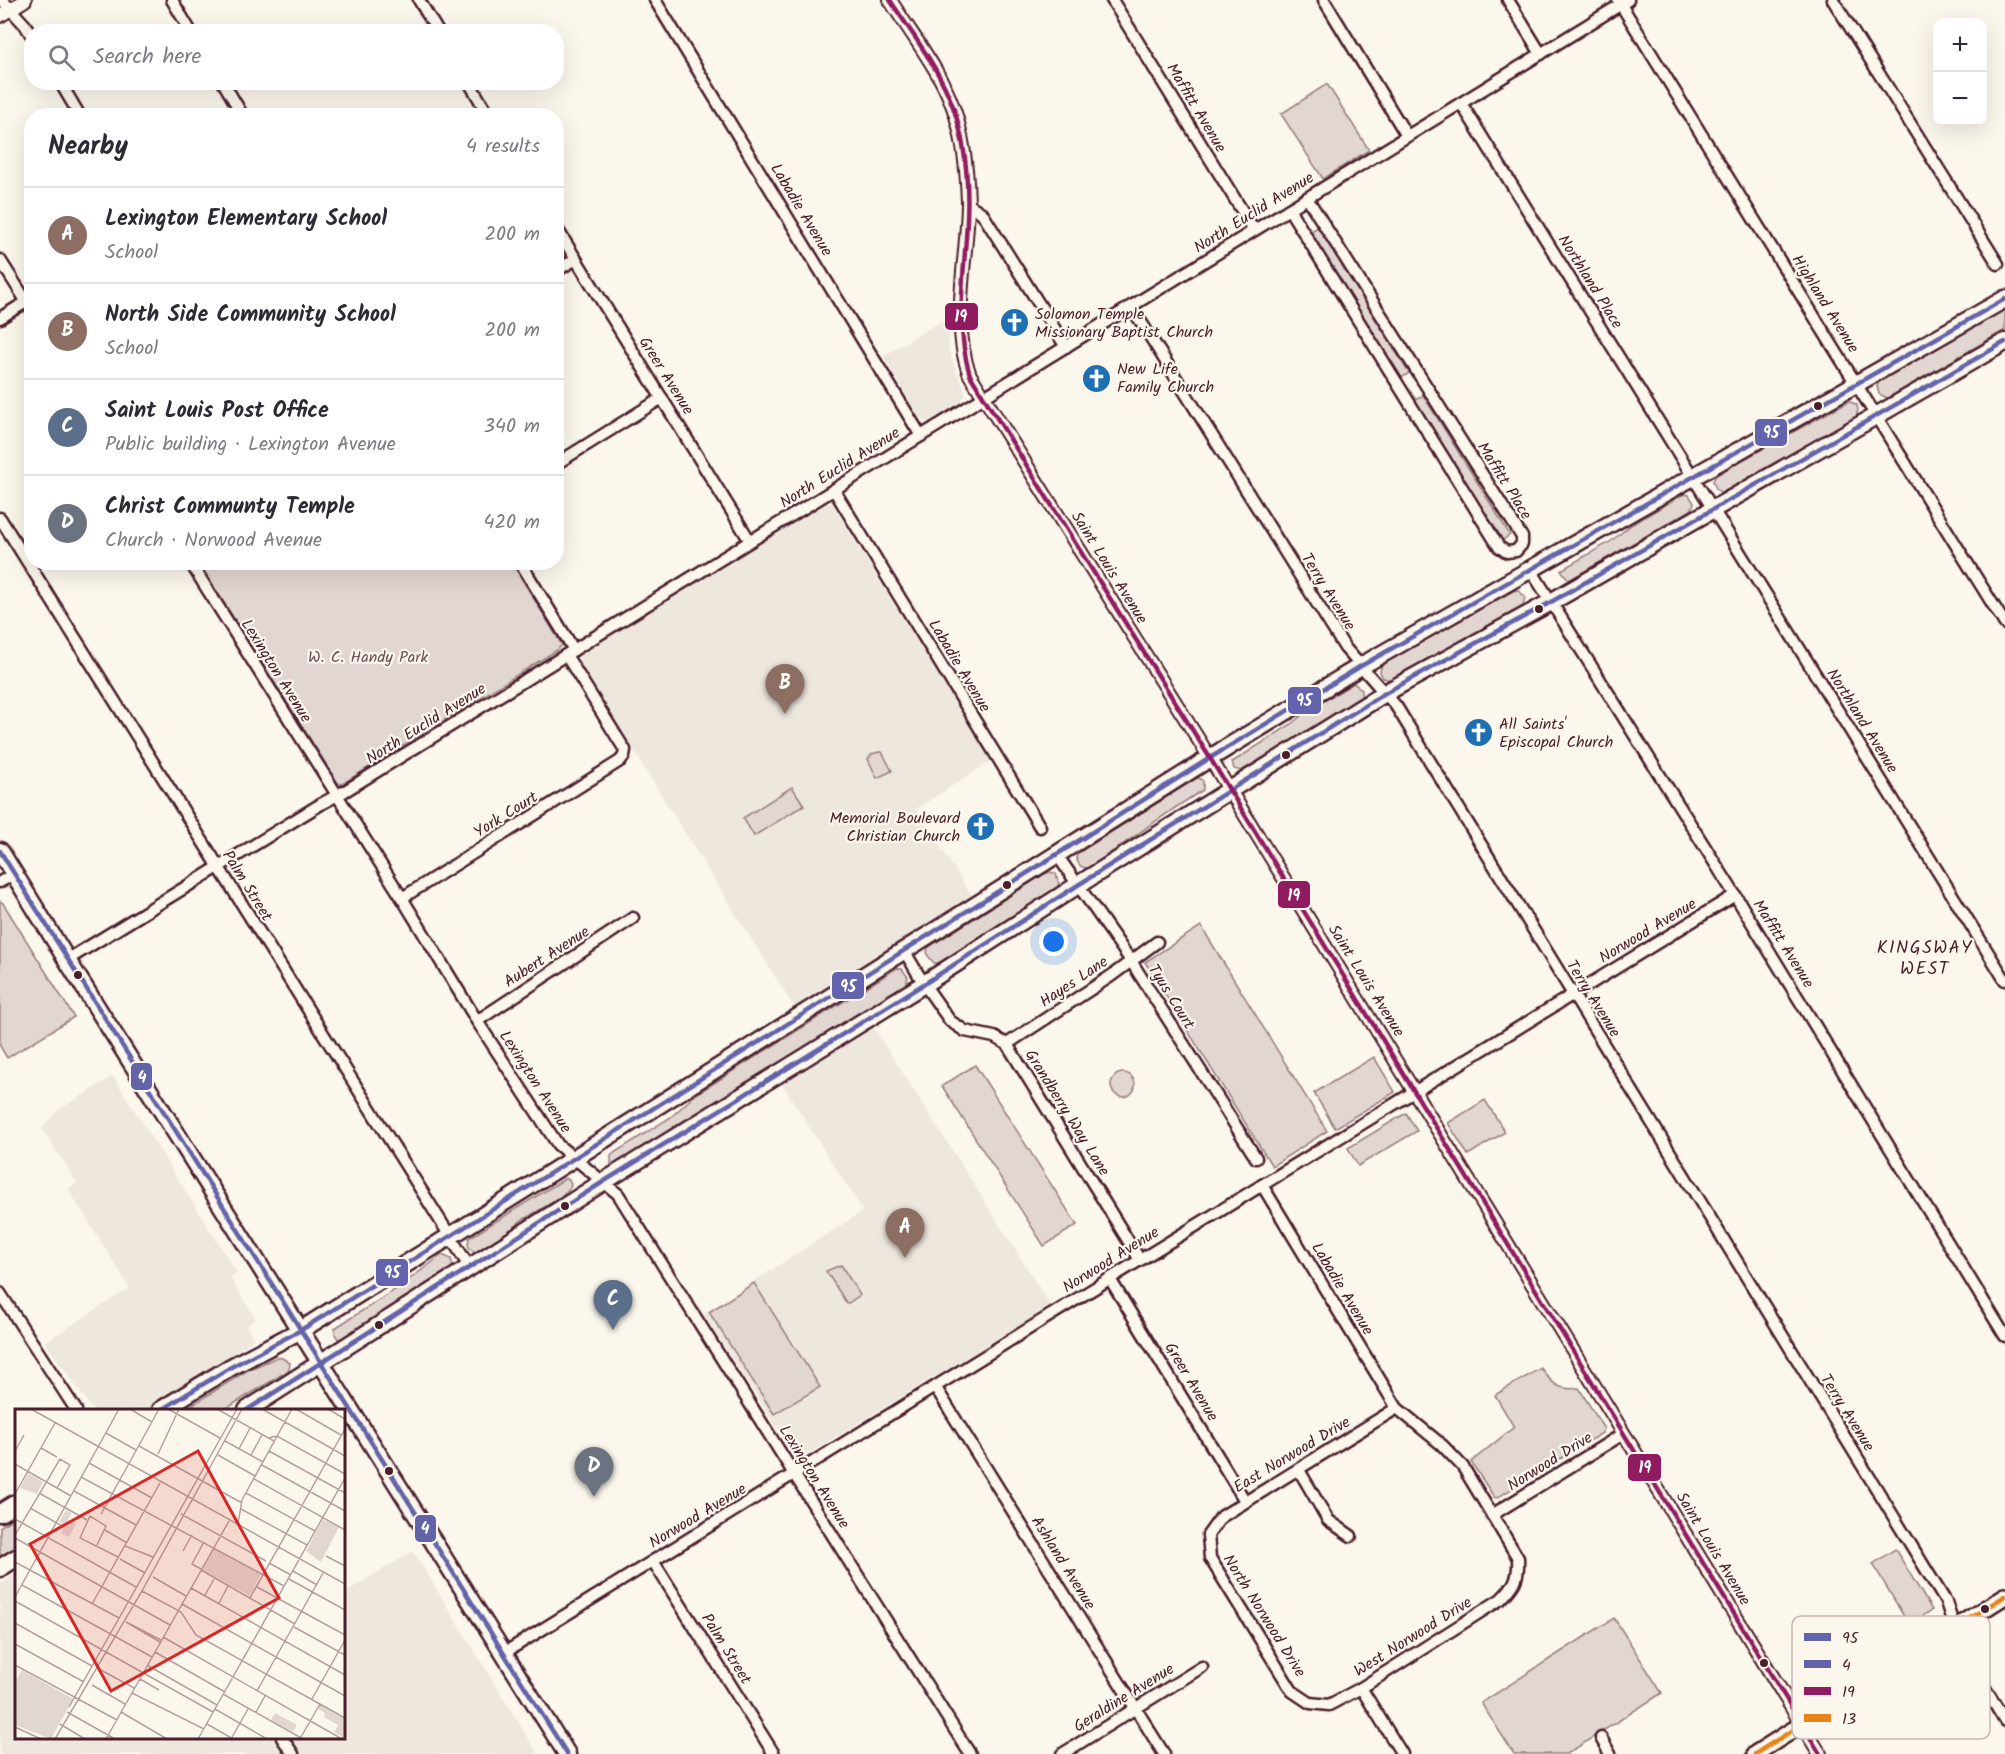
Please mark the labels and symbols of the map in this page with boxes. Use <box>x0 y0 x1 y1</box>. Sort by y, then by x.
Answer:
street label: Maffitt Avenue <box>1159 58 1233 158</box>
street label: Labadie Avenue <box>763 159 839 261</box>
street label: North Euclid Avenue <box>1189 166 1319 260</box>
street label: Northland Place <box>1551 230 1629 334</box>
street label: Highland Avenue <box>1785 250 1865 358</box>
line badge: 19 <box>944 302 979 331</box>
place label: Solomon Temple Missionary Baptist Church <box>1035 302 1213 345</box>
text: 19 <box>955 305 967 330</box>
church icon: Solomon Temple Missionary Baptist Church <box>998 307 1030 339</box>
street label: Greer Avenue <box>632 332 700 420</box>
place label: New Life Family Church <box>1117 357 1214 400</box>
church icon: New Life Family Church <box>1080 362 1112 394</box>
unlabelled marker <box>1812 400 1824 412</box>
line badge: 95 <box>1754 418 1788 447</box>
street label: North Euclid Avenue <box>775 421 905 515</box>
text: 95 <box>1763 421 1781 446</box>
street label: Maffitt Place <box>1470 437 1538 525</box>
street label: Saint Louis Avenue <box>1064 507 1154 629</box>
street label: Terry Avenue <box>1294 548 1362 636</box>
unlabelled marker <box>1533 603 1545 615</box>
street label: Lexington Avenue <box>234 614 318 728</box>
street label: Labadie Avenue <box>921 615 997 717</box>
park label: W. C. Handy Park <box>308 645 429 670</box>
pin: B <box>766 664 804 714</box>
street label: Northland Avenue <box>1820 664 1904 778</box>
street label: North Euclid Avenue <box>361 677 491 771</box>
line badge: 95 <box>1287 686 1322 715</box>
text: 95 <box>1296 689 1314 714</box>
place label: All Saints' Episcopal Church <box>1499 712 1613 755</box>
church icon: All Saints' Episcopal Church <box>1462 717 1494 749</box>
unlabelled marker <box>1280 749 1292 761</box>
street label: York Court <box>469 785 544 845</box>
place label: Memorial Boulevard Christian Church <box>829 806 961 849</box>
church icon: Memorial Boulevard Christian Church <box>965 811 997 843</box>
street label: Palm Street <box>215 846 279 927</box>
unlabelled marker <box>1001 879 1013 891</box>
line badge: 19 <box>1277 880 1311 909</box>
text: 19 <box>1288 884 1300 909</box>
street label: Norwood Avenue <box>1594 892 1702 970</box>
street label: Maffitt Avenue <box>1746 895 1820 993</box>
street label: Aubert Avenue <box>499 920 595 994</box>
street label: Saint Louis Avenue <box>1321 920 1411 1042</box>
your location <box>1039 927 1068 956</box>
district label: KINGSWAY WEST <box>1877 934 1973 984</box>
street label: Hayes Lane <box>1035 950 1113 1014</box>
street label: Terry Avenue <box>1559 955 1627 1043</box>
street label: Tyus Court <box>1141 959 1201 1035</box>
unlabelled marker <box>72 969 84 981</box>
line badge: 95 <box>831 971 865 1000</box>
text: 95 <box>840 975 858 1000</box>
street label: Lexington Avenue <box>492 1026 578 1138</box>
street label: Grandberry Way Lane <box>1018 1045 1116 1181</box>
line badge: 4 <box>130 1062 153 1091</box>
text: 4 <box>138 1066 147 1091</box>
unlabelled marker <box>559 1200 571 1212</box>
pin: A <box>886 1208 924 1258</box>
street label: Norwood Avenue <box>1058 1220 1164 1300</box>
street label: Labadie Avenue <box>1304 1238 1380 1340</box>
line badge: 95 <box>375 1258 409 1287</box>
text: 95 <box>384 1261 402 1286</box>
pin: C <box>594 1280 632 1330</box>
unlabelled marker <box>373 1319 385 1331</box>
street label: Greer Avenue <box>1158 1338 1224 1426</box>
street label: Terry Avenue <box>1813 1369 1881 1457</box>
inset map <box>15 1409 345 1739</box>
street label: East Norwood Drive <box>1229 1410 1355 1500</box>
street label: Lexington Avenue <box>772 1420 856 1534</box>
street label: Norwood Drive <box>1502 1426 1598 1498</box>
pin: D <box>574 1448 614 1497</box>
line badge: 19 <box>1627 1453 1662 1482</box>
text: 19 <box>1639 1456 1651 1481</box>
unlabelled marker <box>383 1465 395 1477</box>
street label: Norwood Avenue <box>644 1477 752 1555</box>
street label: Saint Louis Avenue <box>1669 1487 1757 1611</box>
street label: Ashland Avenue <box>1024 1511 1102 1615</box>
line badge: 4 <box>414 1514 437 1543</box>
text: 4 <box>421 1517 430 1542</box>
street label: North Norwood Drive <box>1216 1550 1312 1682</box>
street label: West Norwood Drive <box>1349 1590 1477 1684</box>
unlabelled marker <box>1979 1603 1991 1615</box>
street label: Palm Street <box>694 1609 758 1690</box>
legend <box>1792 1616 1990 1739</box>
text: 95 <box>1842 1626 1860 1651</box>
text: 4 <box>1842 1653 1851 1678</box>
street label: Geraldine Avenue <box>1069 1657 1179 1739</box>
unlabelled marker <box>1758 1657 1770 1669</box>
text: 19 <box>1842 1680 1855 1705</box>
text: 13 <box>1842 1707 1856 1732</box>

